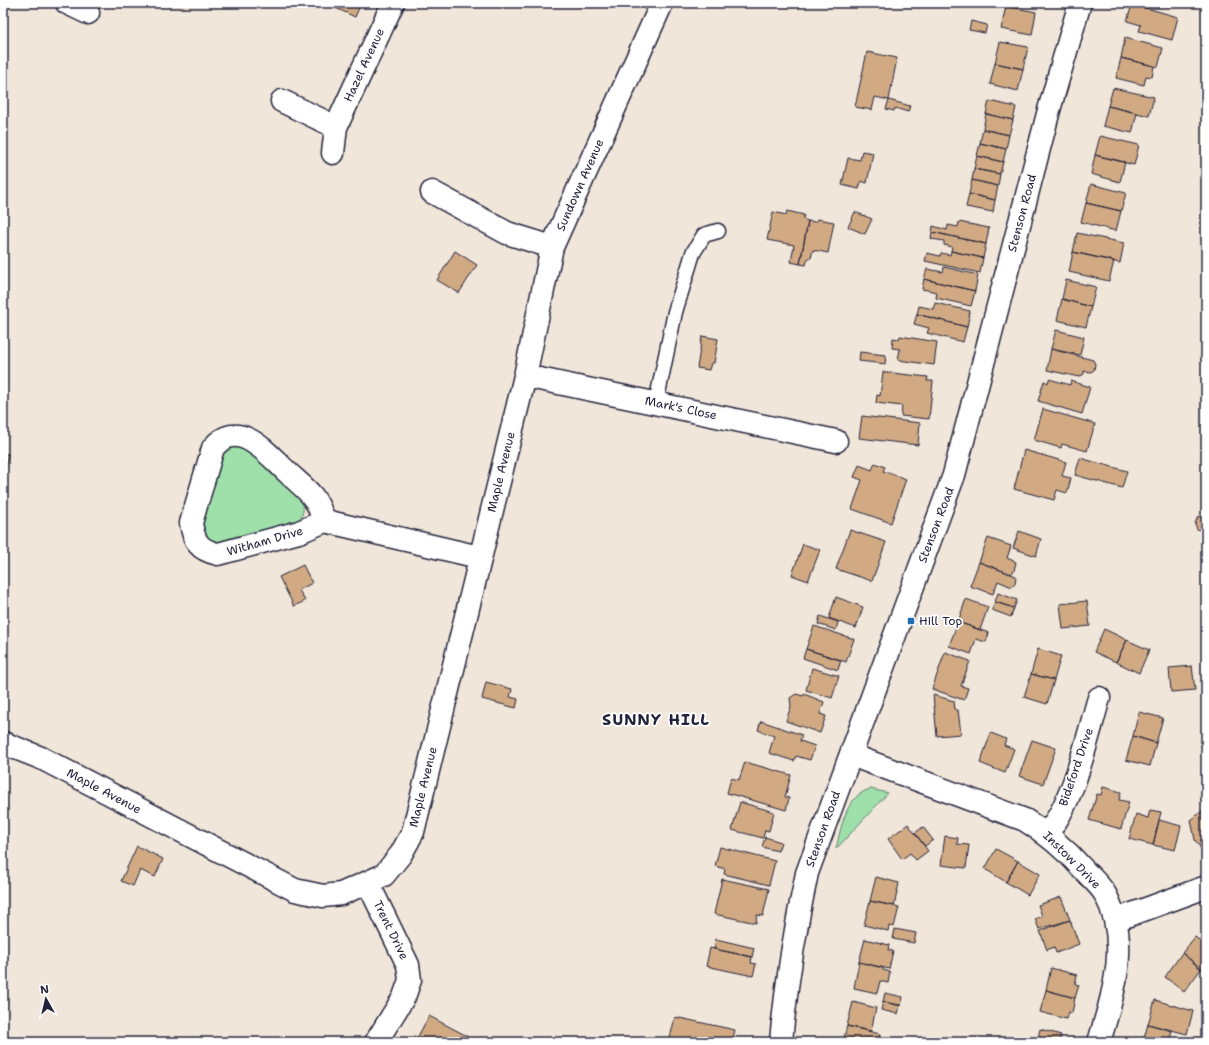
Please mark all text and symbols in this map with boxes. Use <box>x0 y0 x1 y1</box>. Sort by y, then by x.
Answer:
street label: Hazel Avenue <box>340 25 388 104</box>
street label: Sundown Avenue <box>552 136 608 234</box>
street label: Stenson Road <box>1004 172 1040 254</box>
street label: Mark's Close <box>644 393 719 423</box>
street label: Maple Avenue <box>483 430 519 514</box>
street label: Stenson Road <box>914 484 958 565</box>
street label: Witham Drive <box>225 522 305 560</box>
place label: Hill Top <box>919 613 963 629</box>
marker: Hill Top <box>906 616 916 626</box>
district label: SUNNY HILL <box>602 709 710 730</box>
street label: Bideford Drive <box>1055 725 1097 808</box>
street label: Maple Avenue <box>405 745 441 829</box>
street label: Maple Avenue <box>64 765 144 817</box>
street label: Stenson Road <box>802 788 844 869</box>
street label: Instow Drive <box>1040 828 1104 892</box>
street label: Trent Drive <box>370 898 412 962</box>
north arrow <box>26 979 66 1019</box>
text: N <box>39 982 50 998</box>

